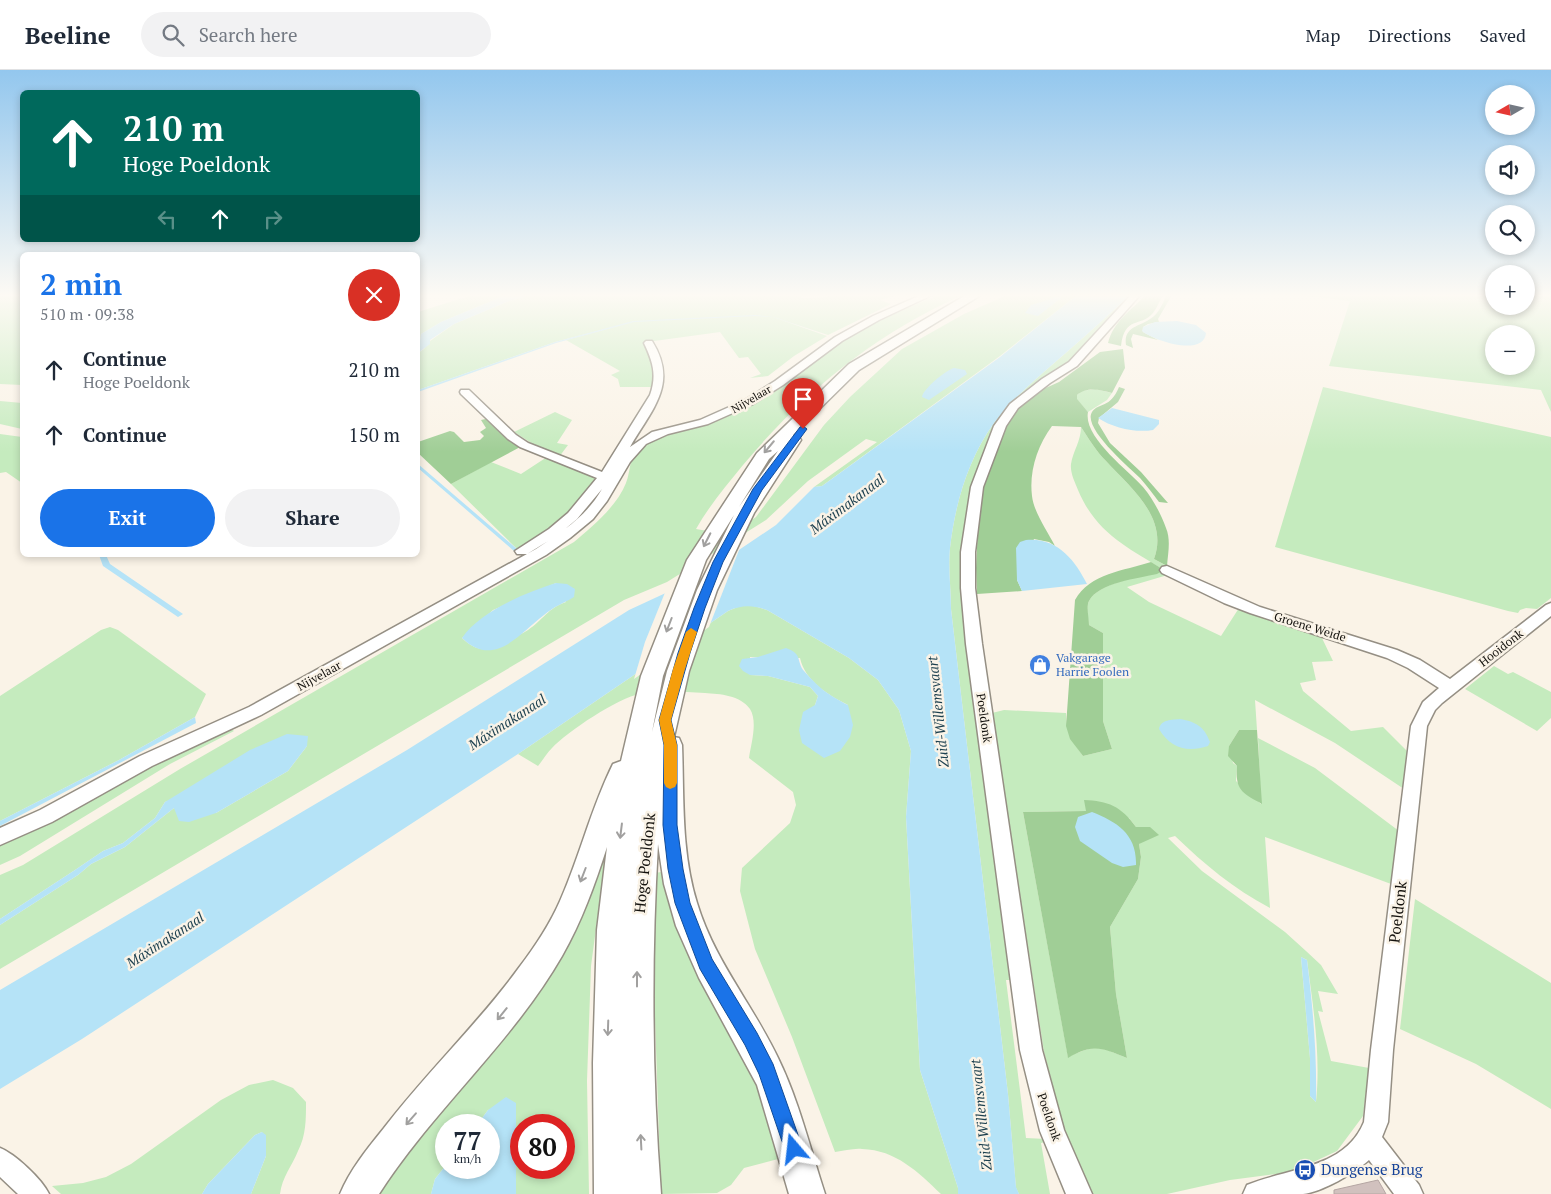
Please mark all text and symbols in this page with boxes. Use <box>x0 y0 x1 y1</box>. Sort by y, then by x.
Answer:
search box <box>141 12 491 57</box>
text: Beeline <box>25 19 111 51</box>
icon: search <box>159 21 187 49</box>
text: Search here <box>199 22 297 47</box>
text: Map <box>1305 23 1340 47</box>
text: Directions <box>1368 23 1451 47</box>
text: Saved <box>1479 23 1526 47</box>
north arrow <box>1485 85 1535 135</box>
map controls <box>1485 85 1535 375</box>
text: 210 m <box>123 105 224 151</box>
icon: ahead <box>40 110 105 175</box>
button: sound <box>1485 145 1535 195</box>
text: Hoge Poeldonk <box>123 149 270 178</box>
icon: left <box>153 205 181 233</box>
icon: ahead <box>206 205 234 233</box>
icon: right <box>259 205 287 233</box>
button: search <box>1485 205 1535 255</box>
text: 2 min <box>40 264 122 304</box>
button: + <box>1485 265 1535 315</box>
button: close <box>348 269 400 321</box>
text: 510 m · 09:38 <box>40 303 134 325</box>
button: − <box>1485 325 1535 375</box>
text: Continue <box>83 346 167 371</box>
icon: ahead <box>40 356 68 384</box>
text: 210 m <box>349 357 400 382</box>
text: Hoge Poeldonk <box>83 371 190 393</box>
pin <box>782 378 824 429</box>
street label: Nijvelaar <box>728 382 774 416</box>
icon: arrive <box>789 385 817 413</box>
icon: ahead <box>40 421 68 449</box>
text: Continue <box>83 422 167 447</box>
text: 150 m <box>349 422 400 447</box>
one-way arrow <box>764 441 775 454</box>
water label: Máximakanaal <box>805 469 888 539</box>
button: Exit <box>40 489 215 547</box>
button: Share <box>225 489 400 547</box>
one-way arrow <box>702 533 712 548</box>
street label: Groene Weide <box>1272 608 1348 645</box>
one-way arrow <box>664 617 673 632</box>
street label: Hooidonk <box>1475 625 1527 670</box>
place label: Vakgarage Harrie Foolen <box>1056 650 1129 679</box>
shop icon: Vakgarage Harrie Foolen <box>1028 653 1052 677</box>
water label: Zuid-Willemsvaart <box>922 655 953 769</box>
street label: Nijvelaar <box>294 657 344 694</box>
water label: Máximakanaal <box>463 689 549 754</box>
street label: Poeldonk <box>974 692 995 744</box>
street label: Hoge Poeldonk <box>629 812 659 914</box>
one-way arrow <box>616 823 626 839</box>
one-way arrow <box>578 866 587 882</box>
street label: Poeldonk <box>1383 880 1411 944</box>
water label: Máximakanaal <box>121 907 207 972</box>
one-way arrow <box>632 972 642 988</box>
one-way arrow <box>497 1008 508 1021</box>
one-way arrow <box>603 1020 613 1036</box>
water label: Zuid-Willemsvaart <box>965 1058 996 1172</box>
street label: Poeldonk <box>1034 1091 1065 1144</box>
one-way arrow <box>405 1112 417 1125</box>
speed limit sign: 80 <box>510 1114 575 1179</box>
position arrow <box>767 1122 819 1174</box>
text: 77 <box>453 1124 482 1157</box>
one-way arrow <box>636 1134 645 1150</box>
text: km/h <box>454 1151 481 1166</box>
bus stop icon: Dungense Brug <box>1293 1158 1317 1182</box>
place label: Dungense Brug <box>1321 1159 1424 1179</box>

